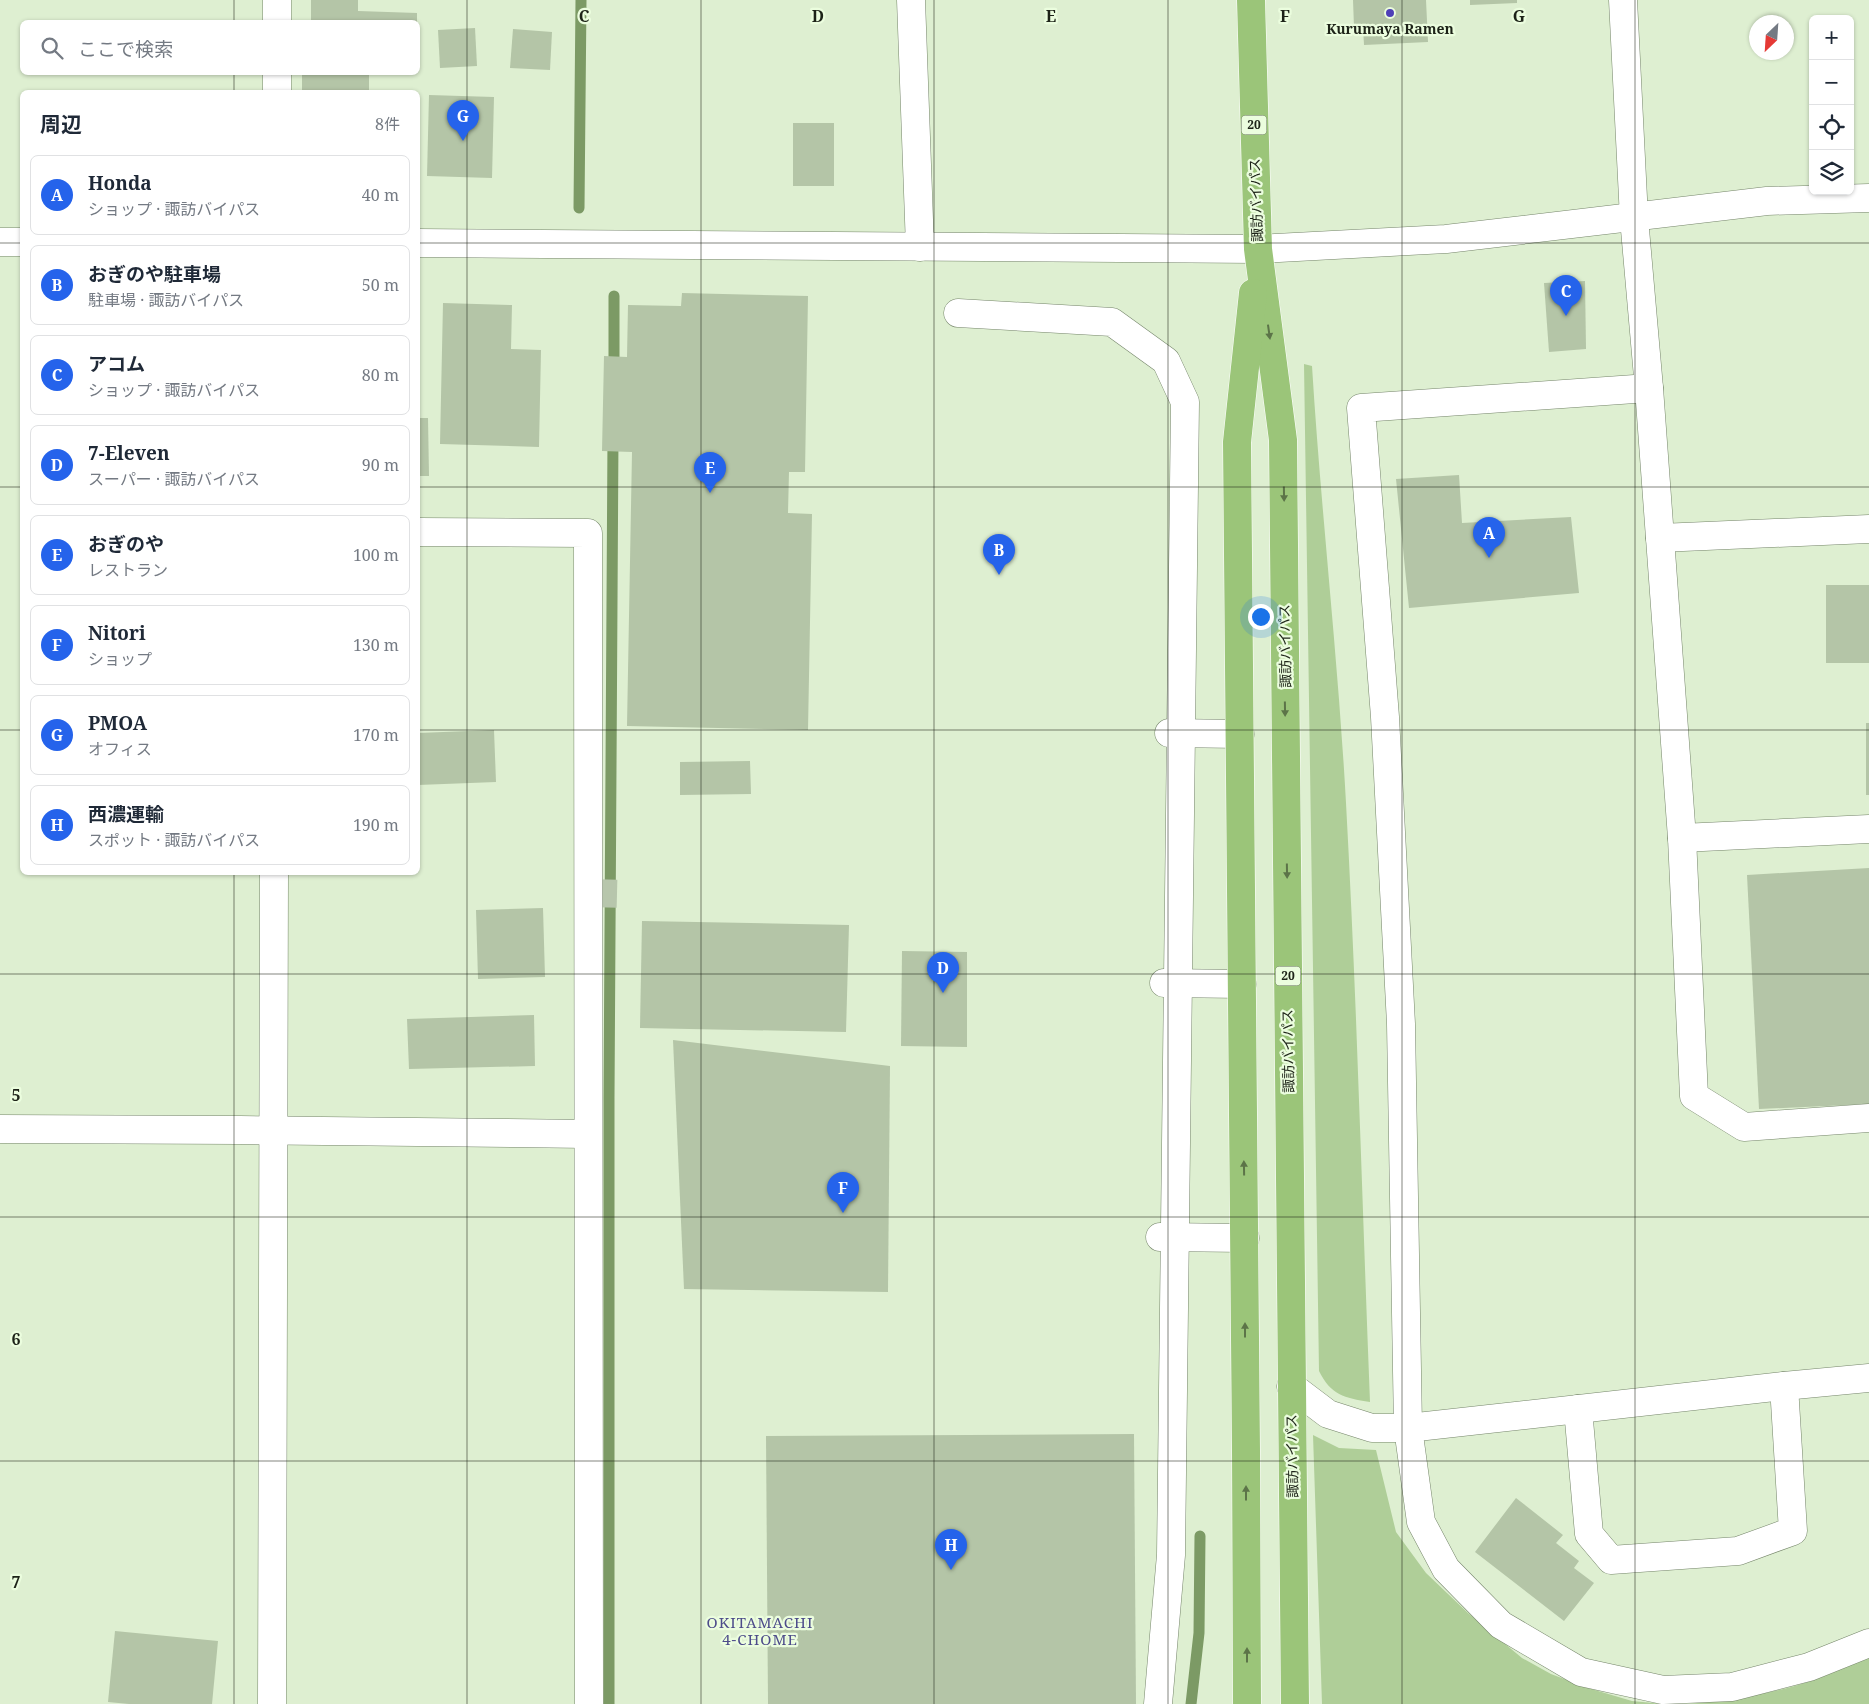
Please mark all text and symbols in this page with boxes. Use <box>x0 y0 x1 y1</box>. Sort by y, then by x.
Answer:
text: C <box>579 5 590 27</box>
text: D <box>812 5 824 27</box>
text: E <box>1046 5 1056 27</box>
text: F <box>1280 5 1290 27</box>
text: G <box>1513 5 1525 27</box>
marker: Kurumaya Ramen <box>1384 7 1396 19</box>
north arrow <box>1749 15 1794 60</box>
map controls <box>1809 15 1854 195</box>
button: + <box>1809 15 1854 60</box>
place label: Kurumaya Ramen <box>1326 19 1454 38</box>
search box <box>20 20 420 75</box>
icon: search <box>38 34 66 62</box>
text: ここで検索 <box>78 36 173 62</box>
button: − <box>1809 60 1854 105</box>
pin: G <box>447 100 479 141</box>
button: locate <box>1809 105 1854 150</box>
text: 周辺 <box>40 110 82 138</box>
text: 8件 <box>375 113 400 135</box>
road number: 20 <box>1242 116 1266 134</box>
button: layers <box>1809 150 1854 195</box>
street label: 諏訪バイパス <box>1245 158 1266 242</box>
text: Honda <box>88 170 152 196</box>
text: A <box>51 184 63 206</box>
text: 40 m <box>362 184 399 206</box>
text: ショップ · 諏訪バイパス <box>88 198 260 220</box>
text: おぎのや駐車場 <box>88 261 221 287</box>
text: B <box>52 274 62 296</box>
text: 50 m <box>362 274 399 296</box>
pin: C <box>1550 275 1582 316</box>
text: 駐車場 · 諏訪バイパス <box>88 289 244 311</box>
one-way arrow <box>1265 325 1273 341</box>
text: アコム <box>88 351 145 377</box>
text: C <box>52 364 62 386</box>
text: 80 m <box>362 364 399 386</box>
text: ショップ · 諏訪バイパス <box>88 379 260 401</box>
text: 7-Eleven <box>88 440 170 466</box>
pin: E <box>694 452 726 493</box>
text: D <box>51 454 63 476</box>
text: 90 m <box>362 454 399 476</box>
text: スーパー · 諏訪バイパス <box>88 468 260 490</box>
one-way arrow <box>1280 486 1288 502</box>
pin: A <box>1473 517 1505 558</box>
text: おぎのや <box>88 531 164 557</box>
pin: B <box>983 534 1015 575</box>
text: E <box>52 544 62 566</box>
text: 100 m <box>353 544 399 566</box>
text: レストラン <box>88 559 168 581</box>
your location <box>1248 604 1274 630</box>
street label: 諏訪バイパス <box>1274 604 1295 688</box>
text: Nitori <box>88 620 146 646</box>
text: F <box>52 634 62 656</box>
text: 130 m <box>353 634 399 656</box>
text: ショップ <box>88 648 152 670</box>
one-way arrow <box>1282 701 1290 717</box>
text: PMOA <box>88 710 147 736</box>
text: G <box>51 724 63 746</box>
text: 170 m <box>353 724 399 746</box>
text: オフィス <box>88 738 152 760</box>
text: 西濃運輸 <box>88 801 164 827</box>
text: H <box>50 814 64 836</box>
text: 190 m <box>353 814 399 836</box>
text: スポット · 諏訪バイパス <box>88 829 260 851</box>
one-way arrow <box>1283 864 1291 880</box>
pin: D <box>927 952 959 993</box>
road number: 20 <box>1276 966 1300 986</box>
street label: 諏訪バイパス <box>1277 1009 1298 1093</box>
text: 5 <box>11 1084 21 1106</box>
one-way arrow <box>1240 1160 1248 1176</box>
pin: F <box>827 1172 859 1213</box>
one-way arrow <box>1241 1322 1249 1338</box>
text: 6 <box>11 1328 21 1350</box>
street label: 諏訪バイパス <box>1281 1414 1302 1498</box>
one-way arrow <box>1242 1485 1250 1501</box>
pin: H <box>935 1529 967 1570</box>
text: 7 <box>11 1571 21 1593</box>
district label: OKITAMACHI 4-CHOME <box>707 1612 813 1649</box>
one-way arrow <box>1243 1647 1251 1663</box>

